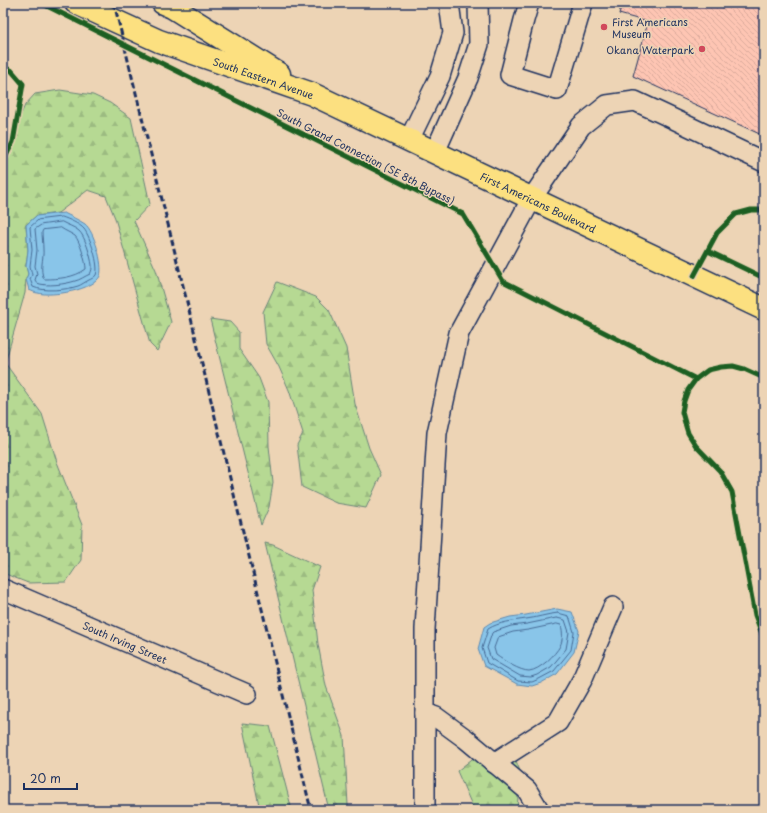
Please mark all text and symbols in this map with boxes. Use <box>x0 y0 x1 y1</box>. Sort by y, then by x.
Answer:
place label: First Americans Museum <box>612 14 688 41</box>
marker: First Americans Museum <box>599 22 609 32</box>
place label: Okana Waterpark <box>606 42 694 57</box>
marker: Okana Waterpark <box>697 44 707 54</box>
street label: South Eastern Avenue <box>211 53 317 102</box>
street label: South Grand Connection (SE 8th Bypass) <box>274 104 458 208</box>
street label: First Americans Boulevard <box>478 168 599 236</box>
street label: South Irving Street <box>81 617 170 666</box>
scale bar <box>24 765 77 791</box>
text: 20 m <box>30 769 61 787</box>

